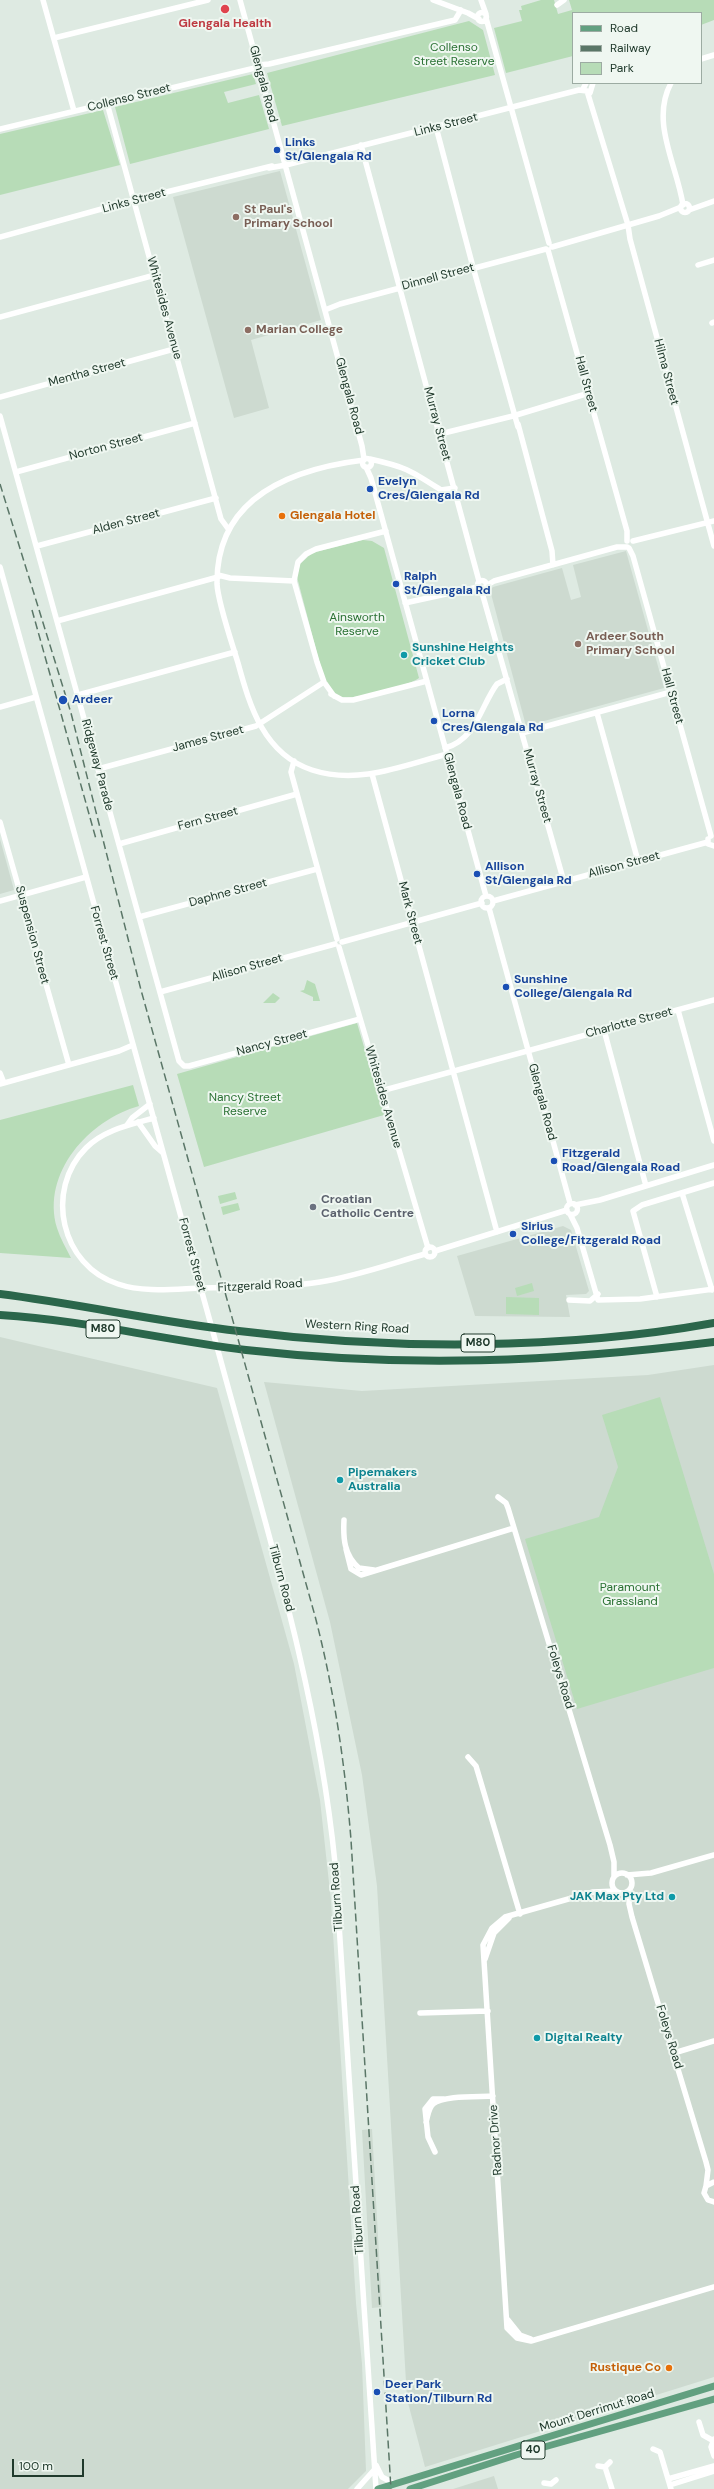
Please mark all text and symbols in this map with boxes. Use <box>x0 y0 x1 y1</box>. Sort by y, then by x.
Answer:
marker: Glengala Health <box>219 3 231 15</box>
legend <box>572 12 702 84</box>
place label: Glengala Health <box>178 17 272 31</box>
text: Road <box>610 20 638 36</box>
text: Railway <box>610 40 651 56</box>
park label: Collenso Street Reserve <box>414 41 494 69</box>
street label: Glengala Road <box>246 44 280 124</box>
text: Park <box>610 60 634 76</box>
street label: Collenso Street <box>86 81 172 115</box>
street label: Links Street <box>413 110 479 140</box>
place label: Links St/Glengala Rd <box>285 136 372 164</box>
marker: Links St/Glengala Rd <box>272 145 282 155</box>
street label: Links Street <box>101 186 167 216</box>
place label: St Paul's Primary School <box>244 203 333 231</box>
marker: St Paul's Primary School <box>231 212 241 222</box>
street label: Whitesides Avenue <box>143 255 185 361</box>
street label: Dinnell Street <box>400 260 476 294</box>
place label: Marian College <box>256 323 343 337</box>
marker: Marian College <box>243 325 253 335</box>
street label: Hilma Street <box>650 337 682 407</box>
street label: Hall Street <box>572 354 600 414</box>
street label: Mentha Street <box>47 356 127 390</box>
street label: Glengala Road <box>332 356 366 436</box>
street label: Murray Street <box>420 385 454 463</box>
street label: Norton Street <box>68 430 144 464</box>
place label: Evelyn Cres/Glengala Rd <box>378 475 480 503</box>
marker: Evelyn Cres/Glengala Rd <box>365 484 375 494</box>
street label: Alden Street <box>91 506 161 538</box>
place label: Glengala Hotel <box>290 509 376 523</box>
marker: Glengala Hotel <box>277 511 287 521</box>
place label: Ralph St/Glengala Rd <box>404 570 491 598</box>
marker: Ralph St/Glengala Rd <box>391 579 401 589</box>
park label: Ainsworth Reserve <box>329 611 385 639</box>
place label: Ardeer South Primary School <box>586 630 675 658</box>
marker: Ardeer South Primary School <box>573 639 583 649</box>
place label: Sunshine Heights Cricket Club <box>412 641 514 669</box>
marker: Sunshine Heights Cricket Club <box>399 650 409 660</box>
street label: Hall Street <box>658 666 686 726</box>
place label: Ardeer <box>72 693 113 707</box>
marker: Ardeer <box>57 694 69 706</box>
place label: Lorna Cres/Glengala Rd <box>442 707 544 735</box>
marker: Lorna Cres/Glengala Rd <box>429 716 439 726</box>
street label: Ridgeway Parade <box>78 718 116 812</box>
street label: James Street <box>171 723 245 755</box>
street label: Murray Street <box>520 747 554 825</box>
street label: Glengala Road <box>440 751 474 831</box>
street label: Fern Street <box>176 804 240 834</box>
street label: Allison Street <box>587 849 661 881</box>
place label: Allison St/Glengala Rd <box>485 860 572 888</box>
marker: Allison St/Glengala Rd <box>472 869 482 879</box>
street label: Daphne Street <box>187 876 269 910</box>
street label: Mark Street <box>395 880 425 946</box>
street label: Suspension Street <box>12 884 52 986</box>
street label: Forrest Street <box>87 904 121 982</box>
street label: Allison Street <box>210 951 284 985</box>
place label: Sunshine College/Glengala Rd <box>514 973 632 1001</box>
marker: Sunshine College/Glengala Rd <box>501 982 511 992</box>
street label: Charlotte Street <box>584 1004 674 1042</box>
street label: Nancy Street <box>235 1027 309 1059</box>
street label: Whitesides Avenue <box>361 1044 405 1150</box>
street label: Glengala Road <box>525 1062 559 1142</box>
park label: Nancy Street Reserve <box>209 1091 281 1119</box>
place label: Fitzgerald Road/Glengala Road <box>562 1147 680 1175</box>
marker: Fitzgerald Road/Glengala Road <box>549 1156 559 1166</box>
place label: Croatian Catholic Centre <box>321 1193 414 1221</box>
marker: Croatian Catholic Centre <box>308 1202 318 1212</box>
street label: Forrest Street <box>175 1216 209 1294</box>
place label: Sirius College/Fitzgerald Road <box>521 1220 661 1248</box>
marker: Sirius College/Fitzgerald Road <box>508 1229 518 1239</box>
street label: Fitzgerald Road <box>217 1277 303 1295</box>
street label: Western Ring Road <box>305 1317 409 1337</box>
road number: M80 <box>86 1320 120 1338</box>
road number: M80 <box>461 1334 495 1352</box>
place label: Pipemakers Australia <box>348 1466 417 1494</box>
marker: Pipemakers Australia <box>335 1475 345 1485</box>
street label: Tilburn Road <box>265 1543 297 1613</box>
park label: Paramount Grassland <box>600 1581 660 1609</box>
street label: Foleys Road <box>543 1643 577 1711</box>
street label: Tilburn Road <box>327 1862 347 1932</box>
place label: JAK Max Pty Ltd <box>570 1890 664 1904</box>
marker: JAK Max Pty Ltd <box>667 1892 677 1902</box>
street label: Foleys Road <box>652 2003 686 2071</box>
place label: Digital Realty <box>545 2031 623 2045</box>
marker: Digital Realty <box>532 2033 542 2043</box>
street label: Radnor Drive <box>486 2104 506 2176</box>
street label: Tilburn Road <box>348 2185 368 2255</box>
place label: Rustique Co <box>590 2361 661 2375</box>
marker: Rustique Co <box>664 2363 674 2373</box>
place label: Deer Park Station/Tilburn Rd <box>385 2378 492 2406</box>
marker: Deer Park Station/Tilburn Rd <box>372 2387 382 2397</box>
street label: Mount Derrimut Road <box>538 2387 656 2435</box>
road number: 40 <box>521 2441 545 2459</box>
scale bar <box>14 2451 86 2477</box>
text: 100 m <box>19 2458 53 2474</box>

